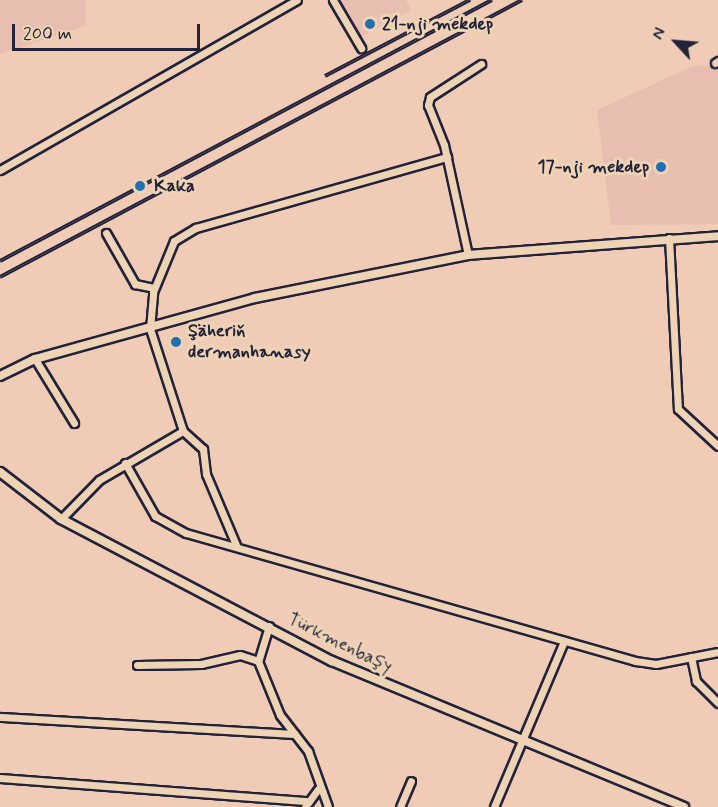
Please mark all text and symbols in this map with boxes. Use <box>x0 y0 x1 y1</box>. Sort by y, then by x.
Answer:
scale bar <box>15 12 202 50</box>
north arrow <box>646 12 706 72</box>
place label: 21-nji mekdep <box>382 13 490 35</box>
marker: 21-nji mekdep <box>363 17 377 31</box>
text: 200 m <box>23 22 72 46</box>
text: N <box>648 24 671 43</box>
place label: 17-nji mekdep <box>541 156 649 178</box>
marker: 17-nji mekdep <box>654 160 668 174</box>
place label: Kaka <box>154 175 195 197</box>
marker: Kaka <box>131 177 149 195</box>
place label: Şäheriň dermanhanasy <box>188 321 311 364</box>
marker: Şäheriň dermanhanasy <box>169 335 183 349</box>
street label: Türkmenbaşy <box>284 608 396 678</box>

